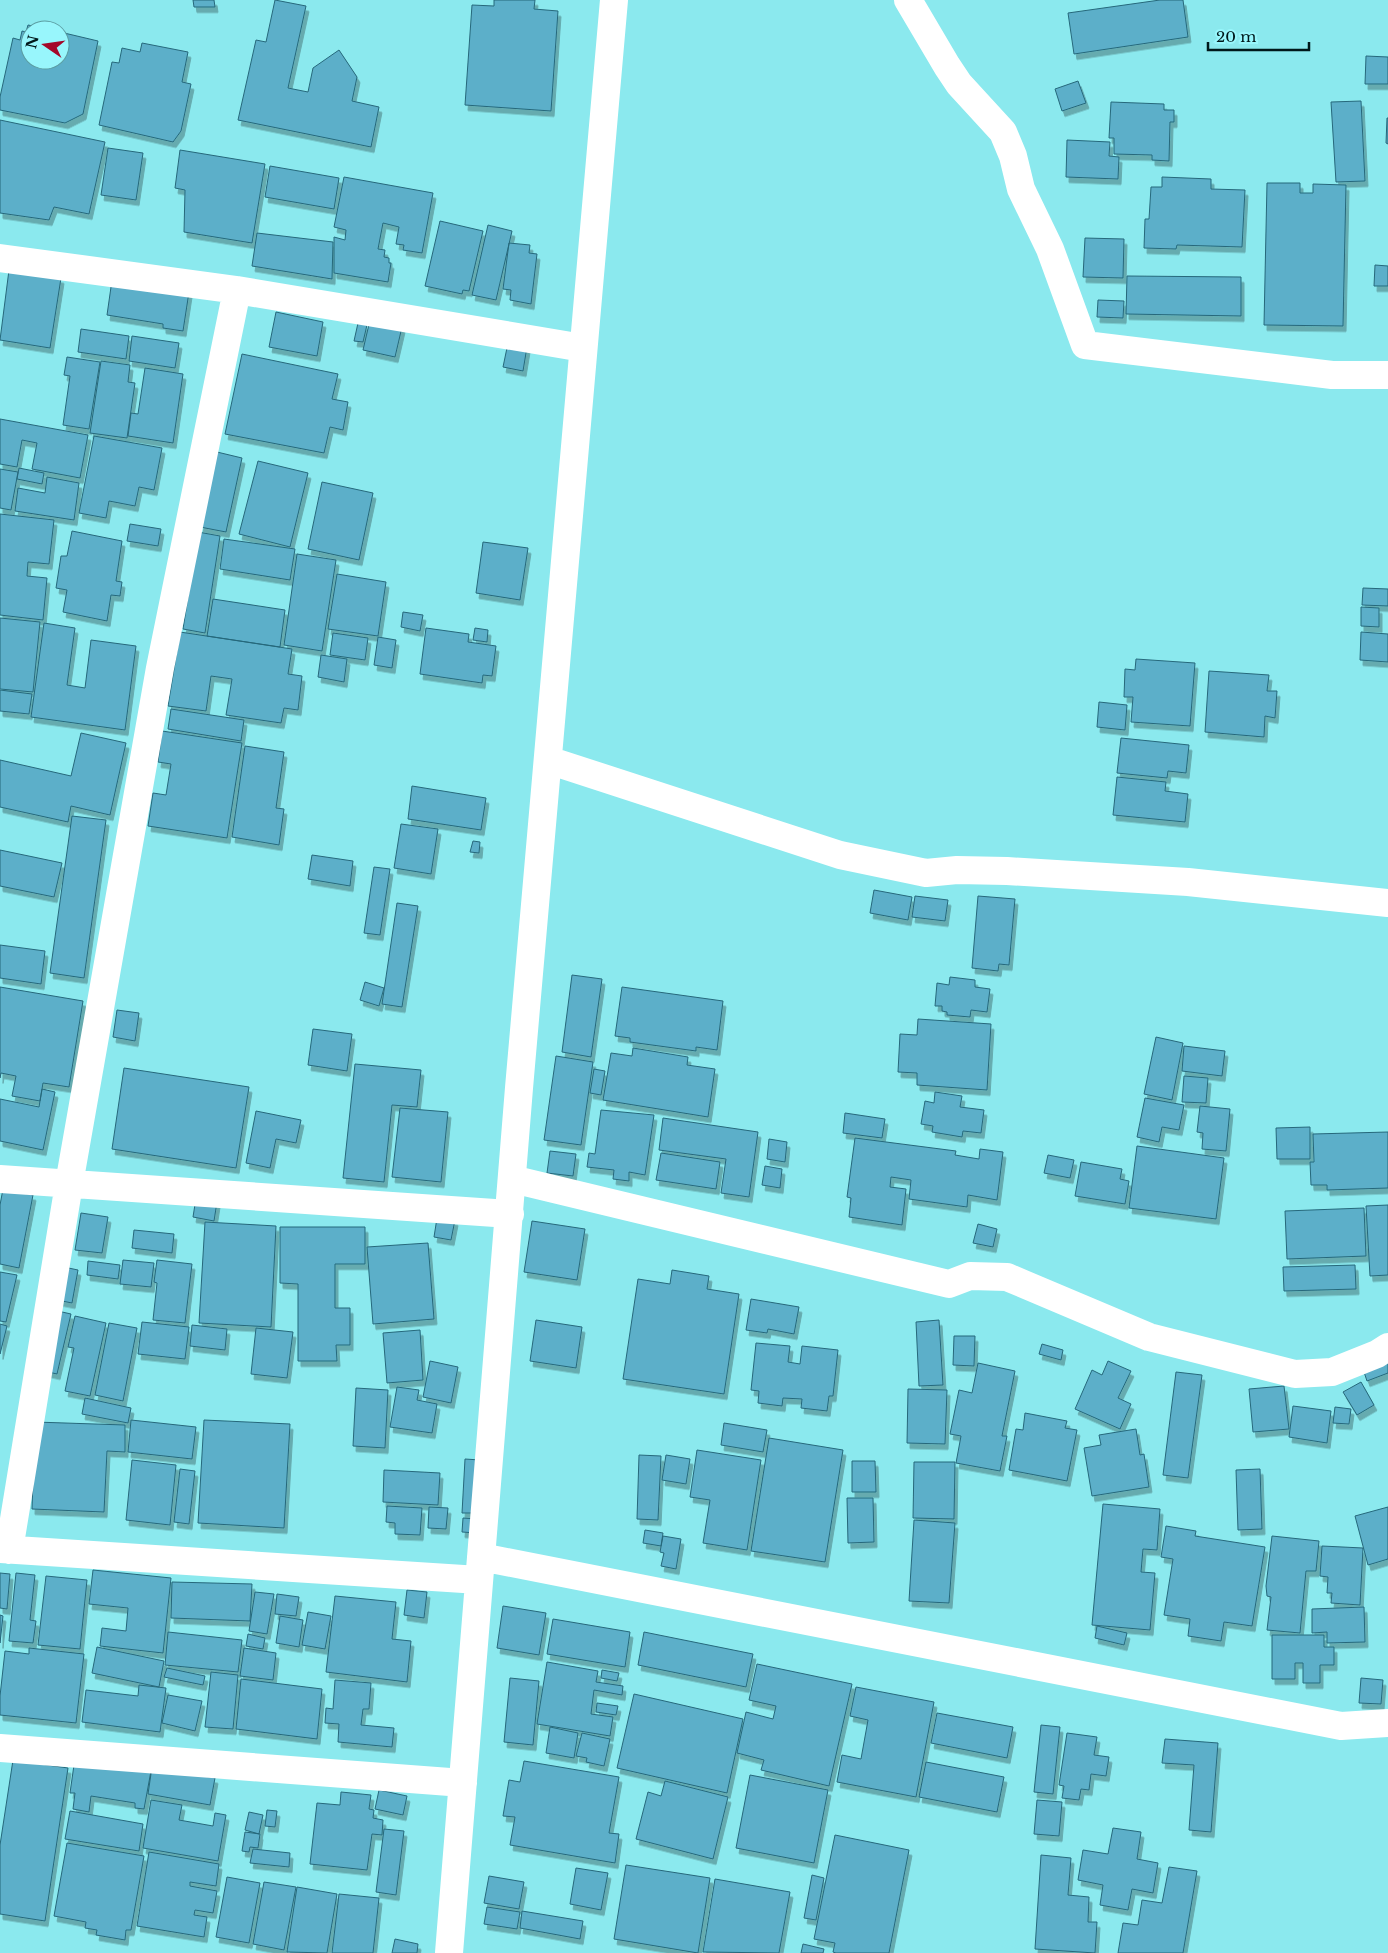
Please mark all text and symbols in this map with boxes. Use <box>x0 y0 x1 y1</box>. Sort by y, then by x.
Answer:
north arrow <box>20 20 70 70</box>
scale bar <box>1208 20 1309 52</box>
text: 20 m <box>1216 27 1256 46</box>
text: N <box>22 34 43 51</box>

